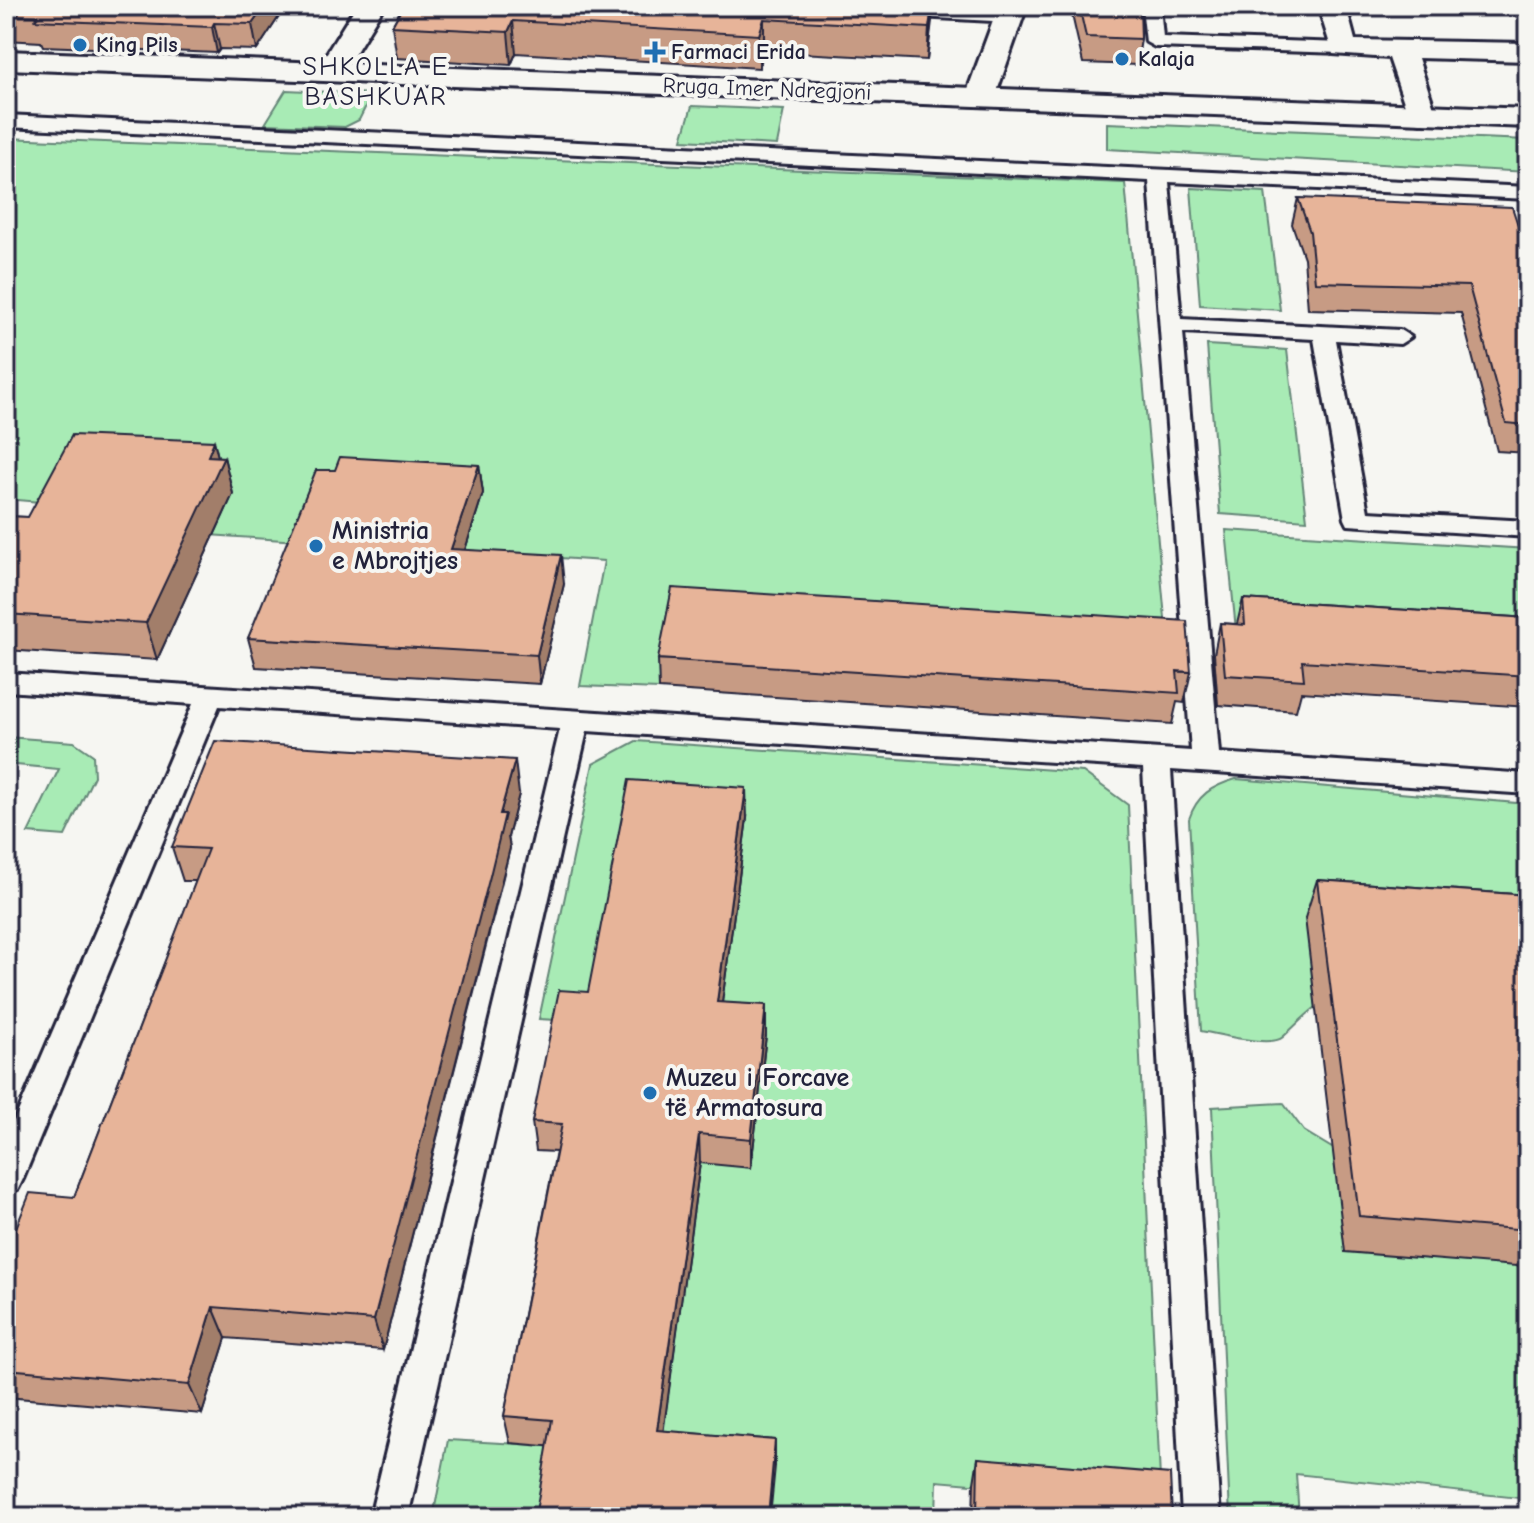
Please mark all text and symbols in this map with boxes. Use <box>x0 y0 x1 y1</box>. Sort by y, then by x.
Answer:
place label: King Pils <box>96 32 178 58</box>
marker: King Pils <box>71 36 89 54</box>
place label: Farmaci Erida <box>671 39 806 65</box>
marker: Farmaci Erida <box>646 43 664 61</box>
place label: Kalaja <box>1138 46 1195 72</box>
marker: Kalaja <box>1113 50 1131 68</box>
district label: SHKOLLA E BASHKUAR <box>303 52 449 112</box>
street label: Rruga Imer Ndregjoni <box>662 72 872 106</box>
place label: Ministria e Mbrojtjes <box>332 516 458 576</box>
marker: Ministria e Mbrojtjes <box>307 537 325 555</box>
place label: Muzeu i Forcave të Armatosura <box>665 1063 849 1123</box>
marker: Muzeu i Forcave të Armatosura <box>641 1084 659 1102</box>

